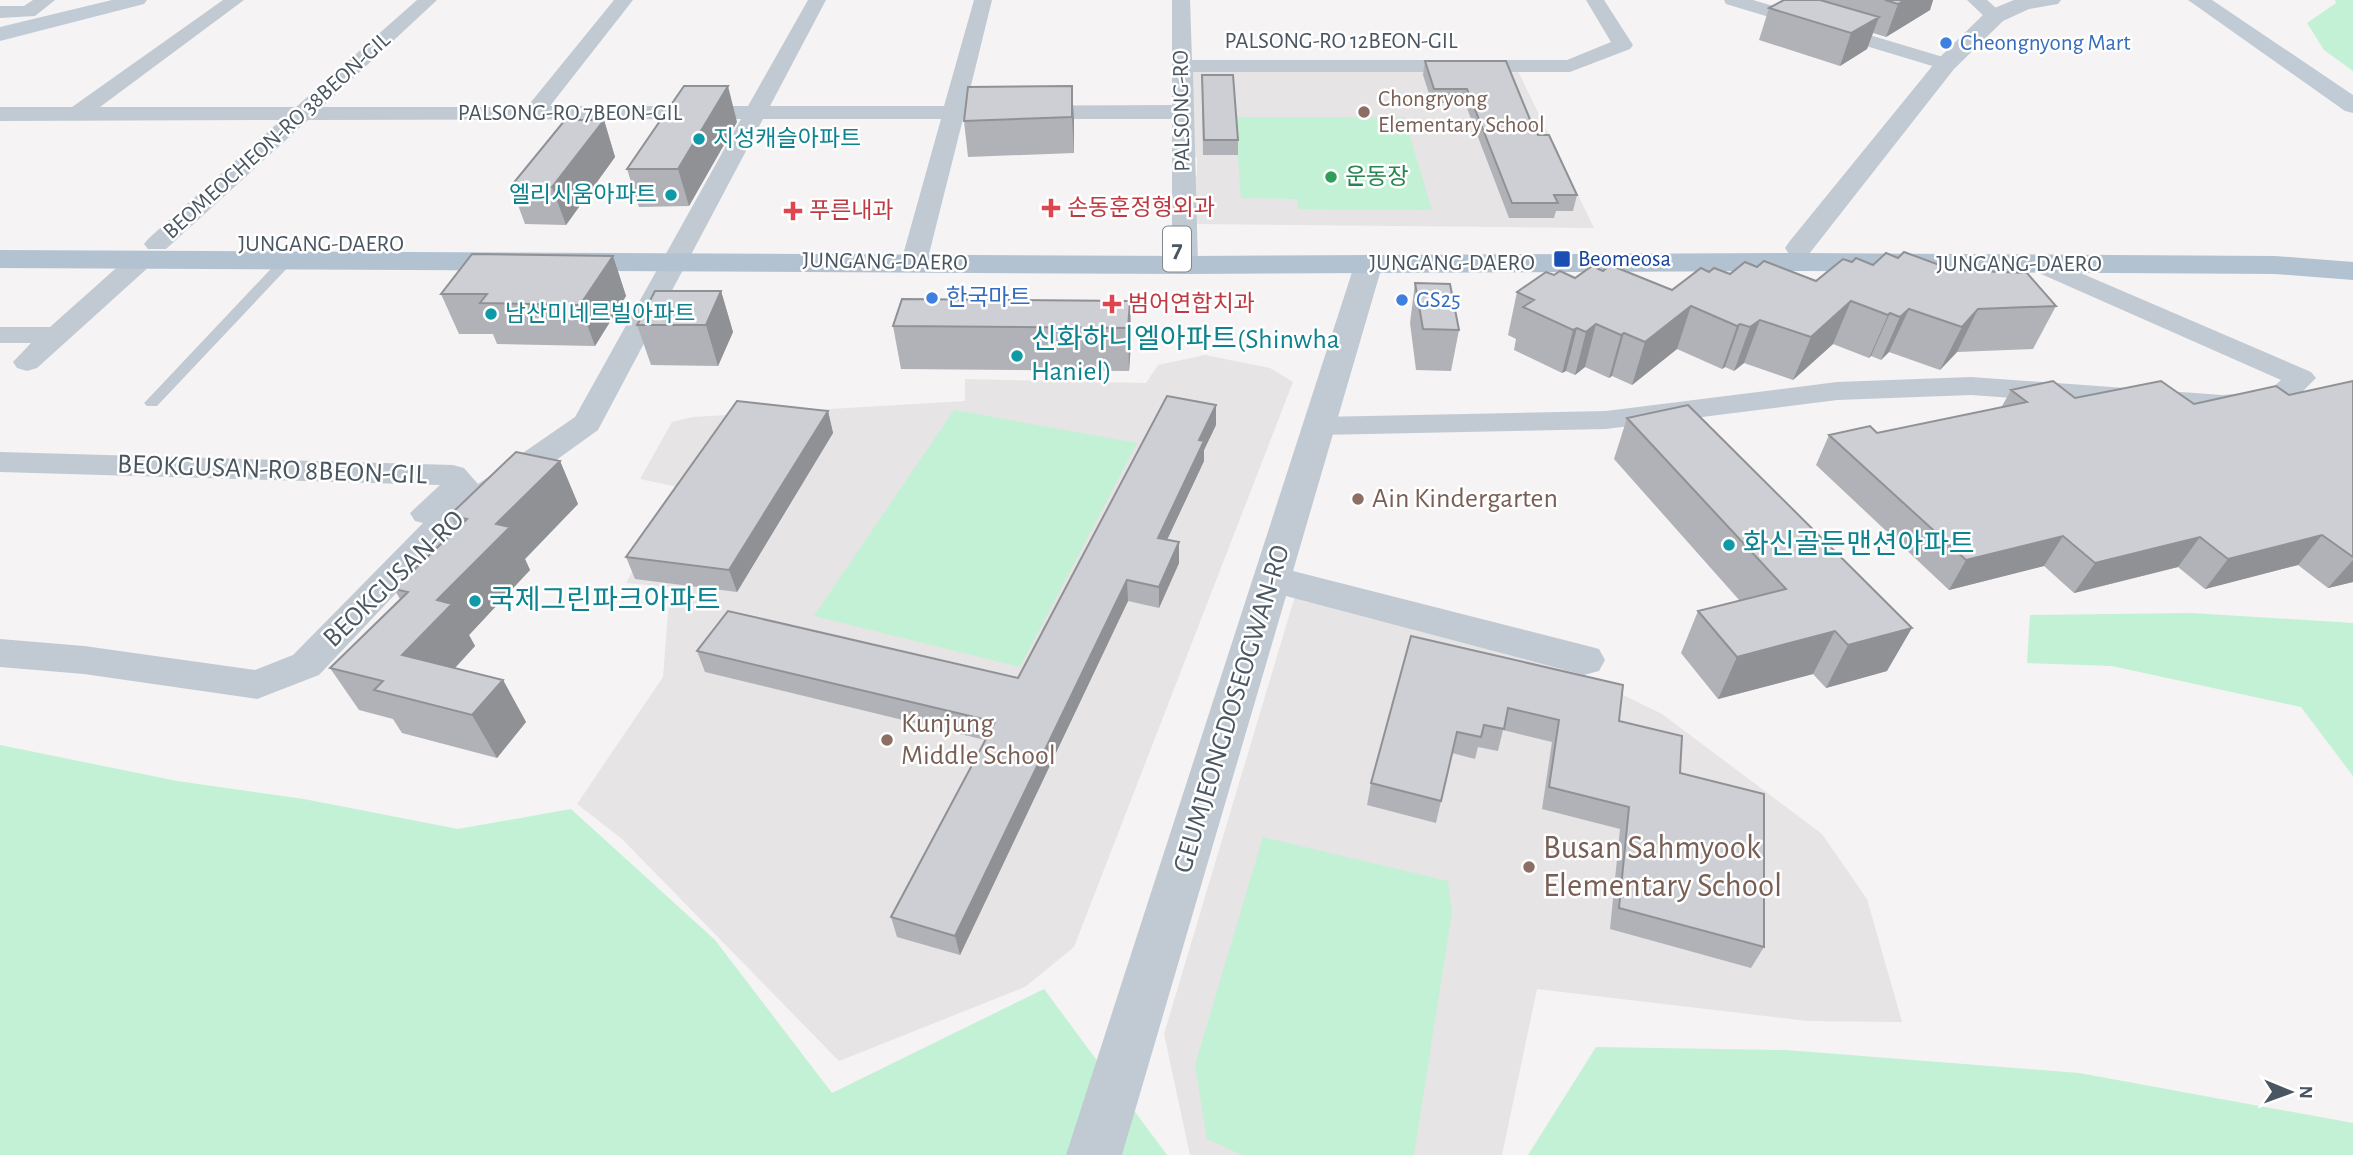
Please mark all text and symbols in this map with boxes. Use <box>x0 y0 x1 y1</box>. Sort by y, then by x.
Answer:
street label: BEOMEOCHEON-RO 38BEON-GIL <box>159 28 395 244</box>
street label: PALSONG-RO 12BEON-GIL <box>1224 30 1458 53</box>
place label: Cheongnyong Mart <box>1960 32 2131 55</box>
marker: Cheongnyong Mart <box>1938 35 1954 51</box>
street label: PALSONG-RO <box>1169 50 1195 172</box>
place label: Chongryong Elementary School <box>1378 88 1545 137</box>
street label: PALSONG-RO 7BEON-GIL <box>458 102 683 125</box>
marker: Chongryong Elementary School <box>1356 104 1372 120</box>
place label: 지성캐슬아파트 <box>713 126 861 151</box>
marker: 지성캐슬아파트 <box>691 131 707 147</box>
place label: 운동장 <box>1345 165 1408 189</box>
marker: 운동장 <box>1323 169 1339 185</box>
place label: 엘리시움아파트 <box>509 183 657 207</box>
marker: 엘리시움아파트 <box>663 187 679 203</box>
place label: 손동훈정형외과 <box>1067 195 1215 220</box>
place label: 푸른내과 <box>809 198 894 223</box>
marker: 손동훈정형외과 <box>1041 198 1061 218</box>
marker: 푸른내과 <box>783 201 803 221</box>
road number: 7 <box>1163 226 1191 272</box>
street label: JUNGANG-DAERO <box>238 233 404 256</box>
place label: Beomeosa <box>1578 248 1671 271</box>
street label: JUNGANG-DAERO <box>802 249 968 275</box>
marker: Beomeosa <box>1552 249 1572 269</box>
street label: JUNGANG-DAERO <box>1369 252 1535 275</box>
street label: JUNGANG-DAERO <box>1936 253 2102 276</box>
place label: 한국마트 <box>946 285 1031 310</box>
place label: GS25 <box>1416 289 1461 312</box>
marker: 한국마트 <box>924 290 940 306</box>
place label: 범어연합치과 <box>1128 291 1255 316</box>
marker: GS25 <box>1394 292 1410 308</box>
marker: 범어연합치과 <box>1102 294 1122 314</box>
place label: 남산미네르빌아파트 <box>505 301 695 326</box>
marker: 남산미네르빌아파트 <box>483 306 499 322</box>
place label: 신화하니엘아파트(Shinwha Haniel) <box>1031 324 1340 386</box>
marker: 신화하니엘아파트(Shinwha Haniel) <box>1009 348 1025 364</box>
street label: BEOKGUSAN-RO 8BEON-GIL <box>117 451 428 489</box>
place label: Ain Kindergarten <box>1372 485 1558 513</box>
marker: Ain Kindergarten <box>1350 491 1366 507</box>
street label: BEOKGUSAN-RO <box>318 505 470 653</box>
place label: 화신골든맨션아파트 <box>1743 529 1975 559</box>
marker: 화신골든맨션아파트 <box>1721 537 1737 553</box>
street label: GEUMJEONGDOSEOGWAN-RO <box>1169 542 1295 876</box>
place label: 국제그린파크아파트 <box>489 585 721 615</box>
marker: 국제그린파크아파트 <box>467 593 483 609</box>
place label: Kunjung Middle School <box>901 710 1056 770</box>
marker: Kunjung Middle School <box>879 732 895 748</box>
place label: Busan Sahmyook Elementary School <box>1543 832 1782 903</box>
marker: Busan Sahmyook Elementary School <box>1521 859 1537 875</box>
north arrow <box>2255 1057 2325 1127</box>
text: N <box>2296 1085 2315 1099</box>

